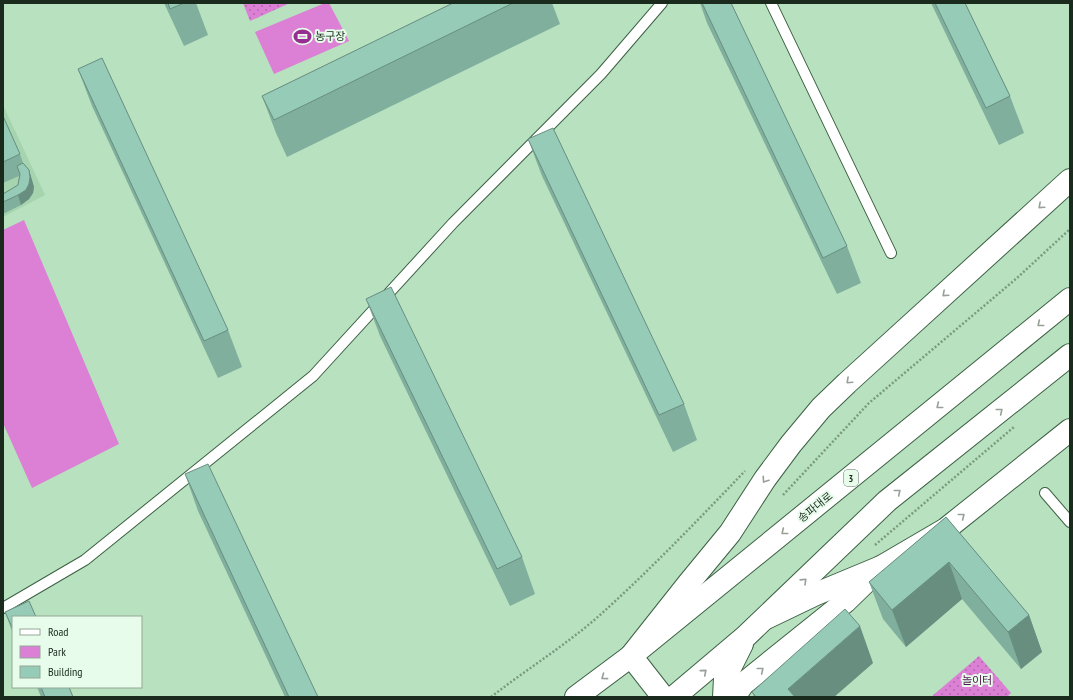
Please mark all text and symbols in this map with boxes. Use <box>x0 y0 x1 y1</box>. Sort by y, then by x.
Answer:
sports icon: 농구장 <box>292 26 312 46</box>
place label: 농구장 <box>315 29 345 43</box>
one-way arrow <box>1038 202 1046 209</box>
one-way arrow <box>942 289 950 297</box>
one-way arrow <box>1037 319 1044 326</box>
one-way arrow <box>846 377 854 384</box>
one-way arrow <box>936 401 943 408</box>
one-way arrow <box>995 408 1002 415</box>
road number: 3 <box>844 470 858 486</box>
one-way arrow <box>762 476 770 483</box>
street label: 송파대로 <box>795 489 835 525</box>
one-way arrow <box>894 489 901 496</box>
one-way arrow <box>957 514 964 521</box>
one-way arrow <box>781 528 788 535</box>
one-way arrow <box>799 578 807 586</box>
legend <box>12 616 142 688</box>
text: Road <box>48 624 68 639</box>
text: Park <box>48 644 66 659</box>
text: Building <box>48 664 83 679</box>
one-way arrow <box>757 667 764 674</box>
one-way arrow <box>699 669 706 676</box>
one-way arrow <box>601 672 608 679</box>
park label: 놀이터 <box>962 673 992 687</box>

